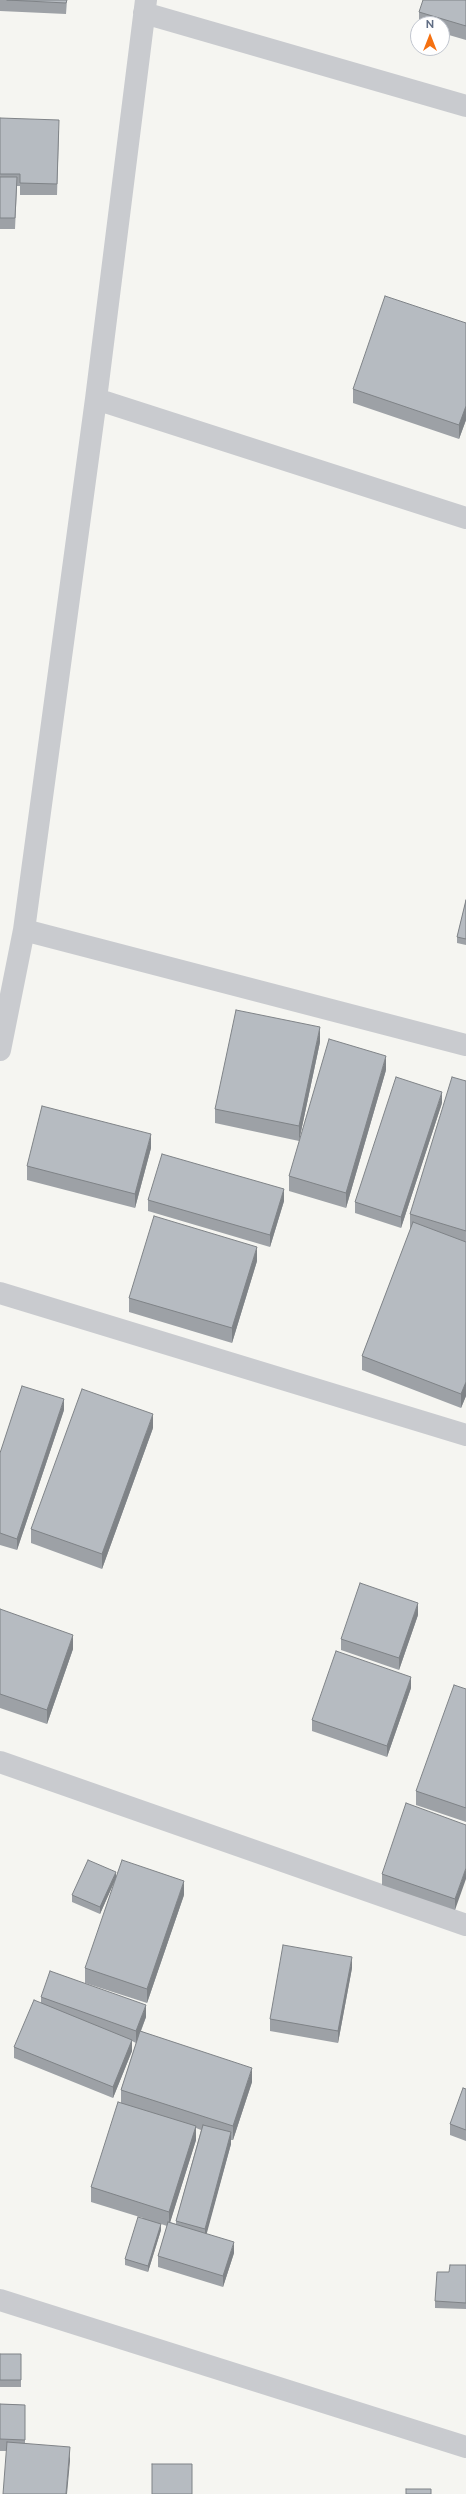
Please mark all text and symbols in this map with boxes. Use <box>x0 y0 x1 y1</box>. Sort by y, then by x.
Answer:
north arrow <box>410 16 450 56</box>
text: N <box>426 18 434 31</box>

